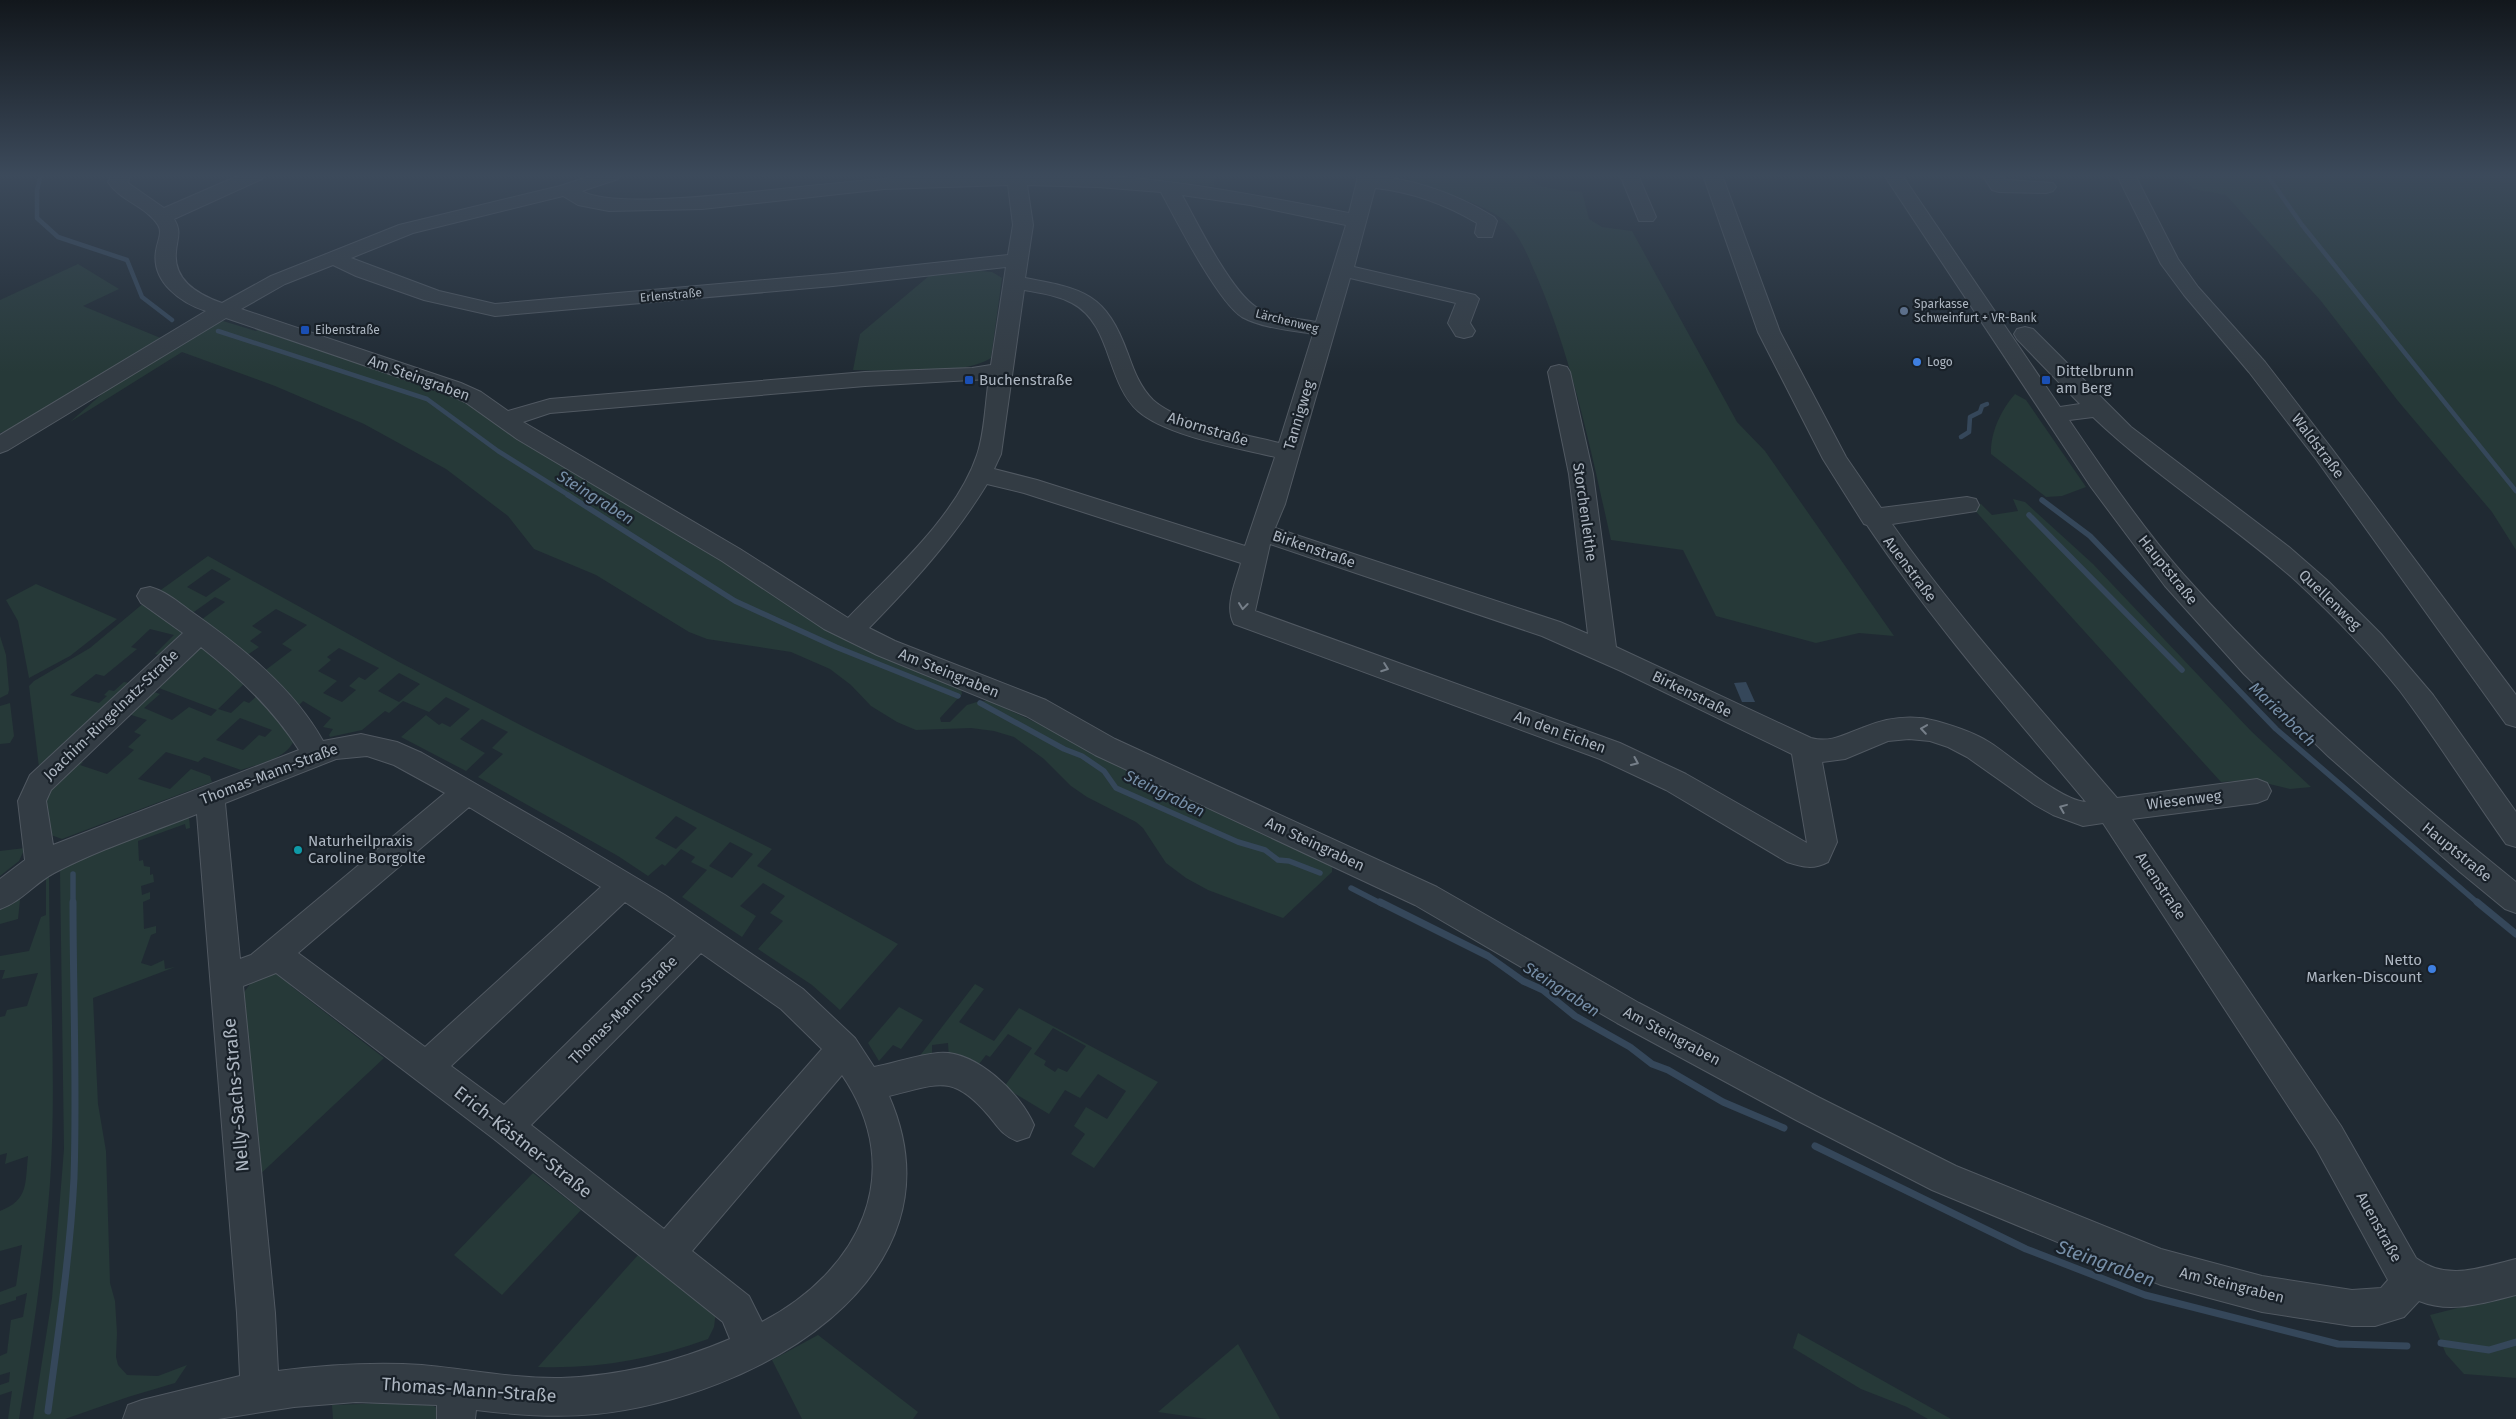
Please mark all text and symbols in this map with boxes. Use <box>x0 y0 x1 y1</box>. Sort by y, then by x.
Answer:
street label: Erlenstraße <box>639 285 703 305</box>
place label: Sparkasse Schweinfurt + VR-Bank <box>1914 297 2038 325</box>
marker: Sparkasse Schweinfurt + VR-Bank <box>1898 305 1910 317</box>
street label: Lärchenweg <box>1254 306 1321 336</box>
place label: Eibenstraße <box>315 323 380 337</box>
marker: Eibenstraße <box>299 324 311 336</box>
street label: Am Steingraben <box>366 351 472 405</box>
place label: Logo <box>1927 355 1953 369</box>
marker: Logo <box>1911 356 1923 368</box>
place label: Dittelbrunn am Berg <box>2056 362 2134 397</box>
place label: Buchenstraße <box>979 371 1073 389</box>
marker: Buchenstraße <box>963 374 975 386</box>
marker: Dittelbrunn am Berg <box>2040 374 2052 386</box>
street label: Tannigweg <box>1280 378 1318 452</box>
street label: Ahornstraße <box>1165 408 1251 450</box>
street label: Waldstraße <box>2288 410 2348 482</box>
street label: Storchenleithe <box>1569 461 1601 563</box>
water label: Steingraben <box>553 466 638 528</box>
street label: Birkenstraße <box>1270 526 1358 572</box>
street label: Hauptstraße <box>2134 532 2202 608</box>
street label: Auenstraße <box>1880 533 1940 605</box>
street label: Quellenweg <box>2295 566 2365 634</box>
one-way arrow <box>1238 602 1249 610</box>
street label: Am Steingraben <box>896 645 1002 701</box>
street label: Joachim-Ringelnatz-Straße <box>40 646 182 784</box>
one-way arrow <box>1380 663 1389 673</box>
street label: Birkenstraße <box>1649 667 1735 721</box>
water label: Marienbach <box>2246 678 2320 751</box>
street label: An den Eichen <box>1512 707 1608 757</box>
one-way arrow <box>1919 725 1928 735</box>
street label: Thomas-Mann-Straße <box>198 739 340 809</box>
one-way arrow <box>1630 756 1639 767</box>
water label: Steingraben <box>1121 765 1208 821</box>
street label: Wiesenweg <box>2145 786 2223 814</box>
one-way arrow <box>2059 803 2068 814</box>
street label: Am Steingraben <box>1263 813 1367 875</box>
street label: Hauptstraße <box>2419 818 2495 886</box>
place label: Naturheilpraxis Caroline Borgolte <box>308 832 426 867</box>
marker: Naturheilpraxis Caroline Borgolte <box>292 844 304 856</box>
street label: Auenstraße <box>2132 849 2190 923</box>
place label: Netto Marken-Discount <box>2306 951 2423 986</box>
street label: Thomas-Mann-Straße <box>565 952 681 1068</box>
water label: Steingraben <box>1519 957 1603 1021</box>
marker: Netto Marken-Discount <box>2426 963 2438 975</box>
street label: Am Steingraben <box>1620 1003 1724 1069</box>
street label: Nelly-Sachs-Straße <box>218 1017 254 1173</box>
street label: Erich-Kästner-Straße <box>450 1081 596 1203</box>
street label: Auenstraße <box>2352 1189 2406 1265</box>
water label: Steingraben <box>2053 1235 2158 1292</box>
street label: Am Steingraben <box>2178 1263 2286 1307</box>
street label: Thomas-Mann-Straße <box>381 1373 557 1407</box>

